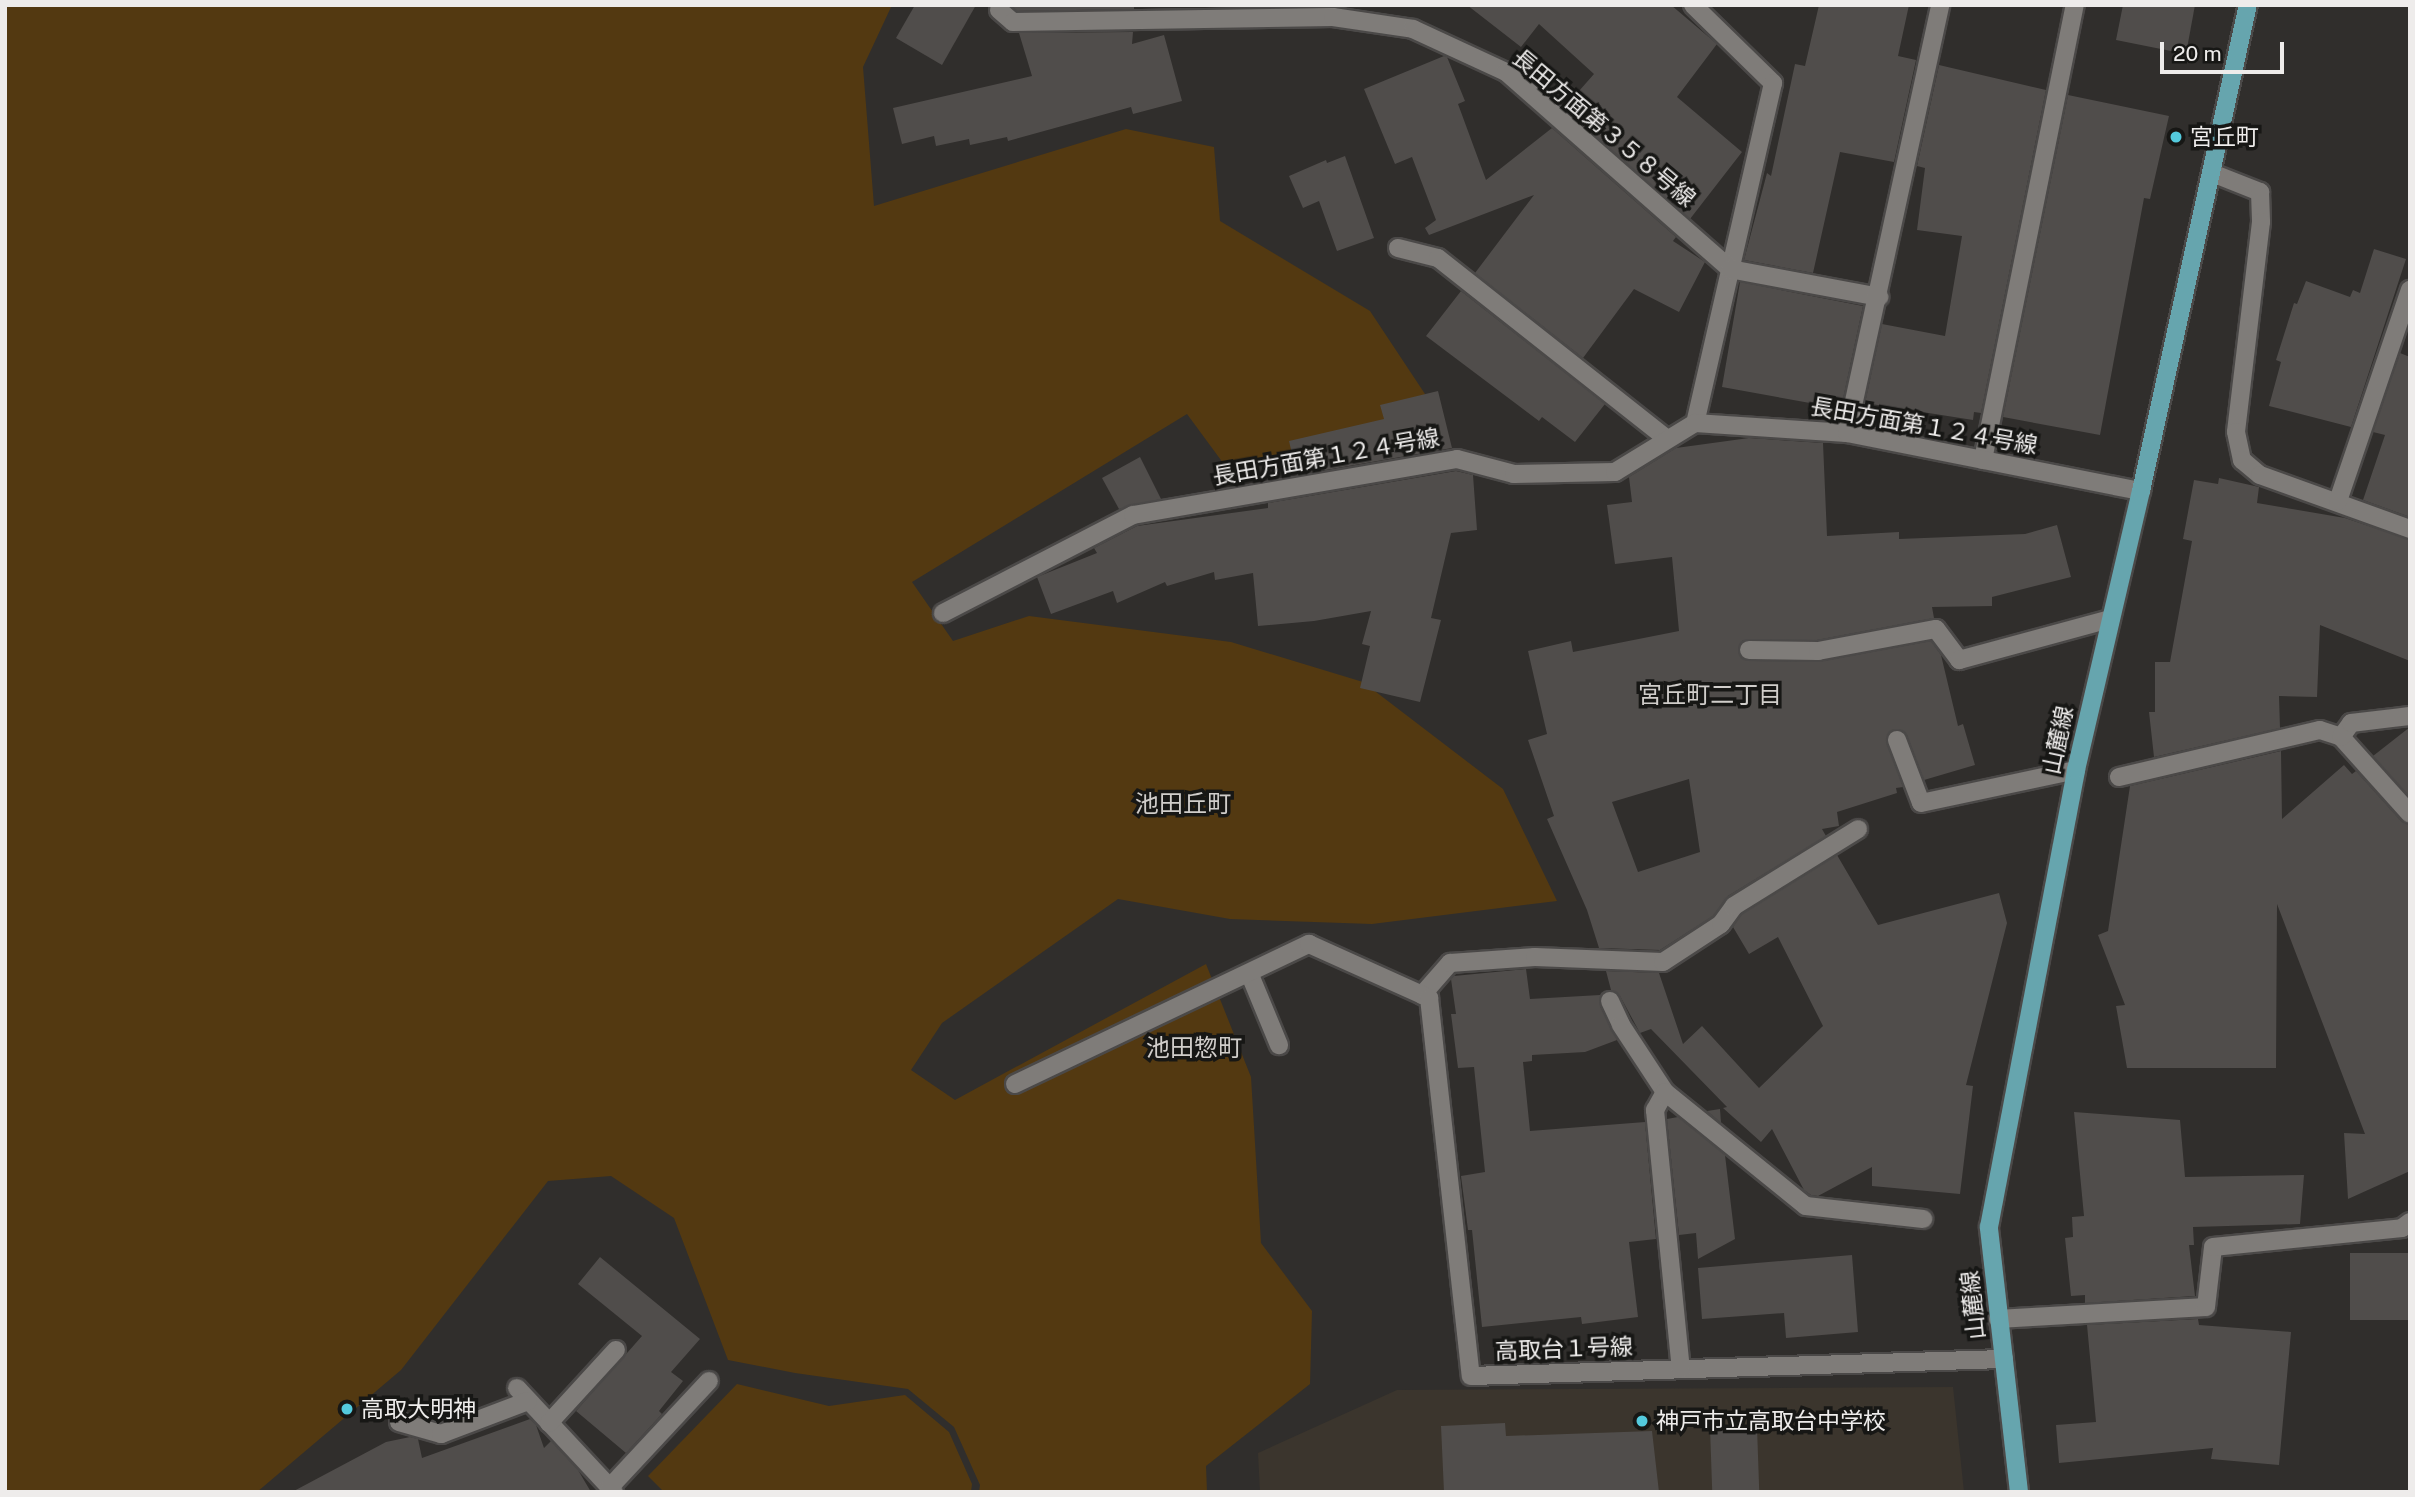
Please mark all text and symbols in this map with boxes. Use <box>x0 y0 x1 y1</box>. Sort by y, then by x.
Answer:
scale bar <box>2163 28 2287 72</box>
text: 20 m <box>2173 41 2222 66</box>
street label: 長田方面第３５８号線 <box>1507 44 1701 212</box>
place label: 宮丘町 <box>2190 123 2259 151</box>
marker: 宮丘町 <box>2168 129 2184 145</box>
street label: 長田方面第１２４号線 <box>1808 392 2040 460</box>
street label: 長田方面第１２４号線 <box>1210 423 1442 491</box>
district label: 宮丘町二丁目 <box>1638 681 1782 709</box>
street label: 山麓線 <box>2037 703 2079 777</box>
district label: 池田丘町 <box>1135 790 1231 818</box>
district label: 池田惣町 <box>1146 1034 1242 1062</box>
street label: 山麓線 <box>1956 1269 1990 1341</box>
street label: 高取台１号線 <box>1495 1333 1633 1365</box>
place label: 高取大明神 <box>361 1395 476 1423</box>
marker: 高取大明神 <box>339 1401 355 1417</box>
place label: 神戸市立高取台中学校 <box>1656 1407 1886 1435</box>
marker: 神戸市立高取台中学校 <box>1634 1413 1650 1429</box>

